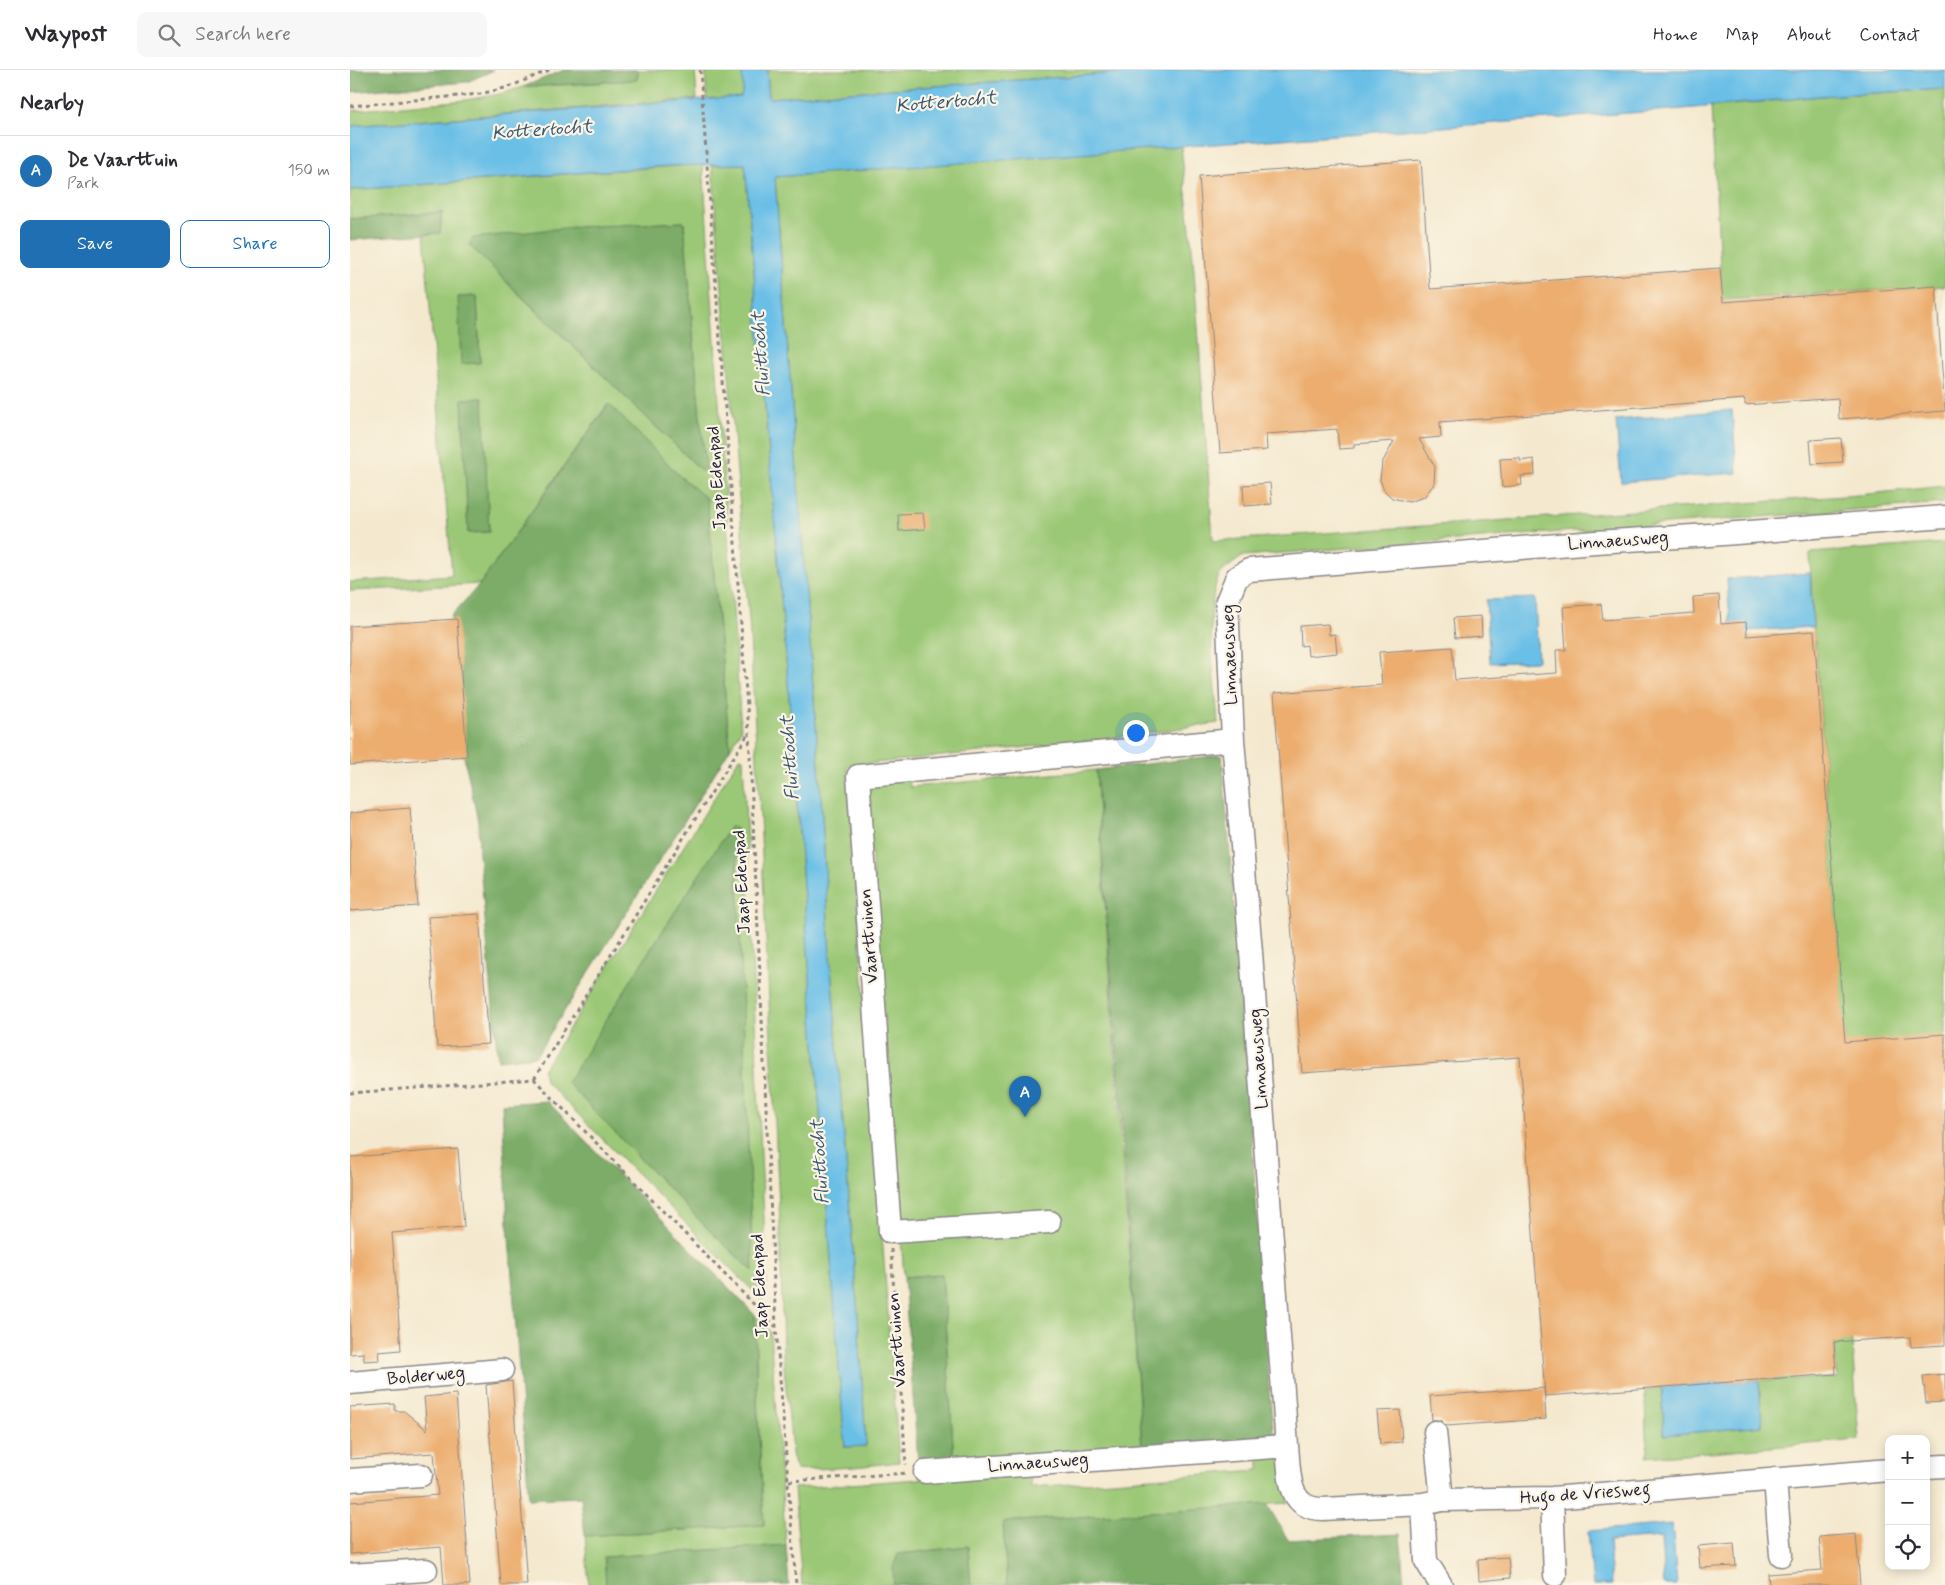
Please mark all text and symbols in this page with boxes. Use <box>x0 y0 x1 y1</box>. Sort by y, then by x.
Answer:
search box <box>137 12 487 57</box>
text: Waypost <box>25 19 107 50</box>
icon: search <box>155 21 183 49</box>
text: Search here <box>195 22 291 47</box>
text: Home <box>1653 23 1698 47</box>
text: Map <box>1726 23 1759 47</box>
text: About <box>1787 23 1831 47</box>
text: Contact <box>1859 23 1920 47</box>
water label: Kottertocht <box>895 85 998 119</box>
text: Nearby <box>20 89 84 117</box>
water label: Kottertocht <box>491 114 594 146</box>
text: De Vaarttuin <box>67 148 178 173</box>
text: A <box>31 160 41 181</box>
text: 150 m <box>288 160 330 181</box>
text: Park <box>67 173 99 194</box>
button: Save <box>20 220 170 268</box>
button: Share <box>180 220 330 268</box>
water label: Fluittocht <box>746 310 776 397</box>
street label: Jaap Edenpad <box>701 425 733 531</box>
street label: Linnaeusweg <box>1567 526 1669 557</box>
street label: Linnaeusweg <box>1216 604 1245 706</box>
water label: Fluittocht <box>775 714 805 801</box>
your location <box>1123 720 1149 746</box>
street label: Jaap Edenpad <box>727 829 757 935</box>
street label: Vaarttuinen <box>854 888 884 984</box>
street label: Linnaeusweg <box>1244 1008 1275 1110</box>
pin: A <box>1009 1076 1041 1117</box>
water label: Fluittocht <box>805 1118 835 1205</box>
street label: Jaap Edenpad <box>745 1233 775 1339</box>
street label: Vaarttuinen <box>882 1292 912 1388</box>
street label: Bolderweg <box>386 1361 466 1392</box>
map controls <box>1885 1435 1930 1570</box>
button: + <box>1885 1435 1930 1480</box>
street label: Linnaeusweg <box>987 1448 1089 1479</box>
street label: Hugo de Vriesweg <box>1519 1477 1651 1513</box>
button: − <box>1885 1480 1930 1525</box>
button: locate <box>1885 1525 1930 1570</box>

